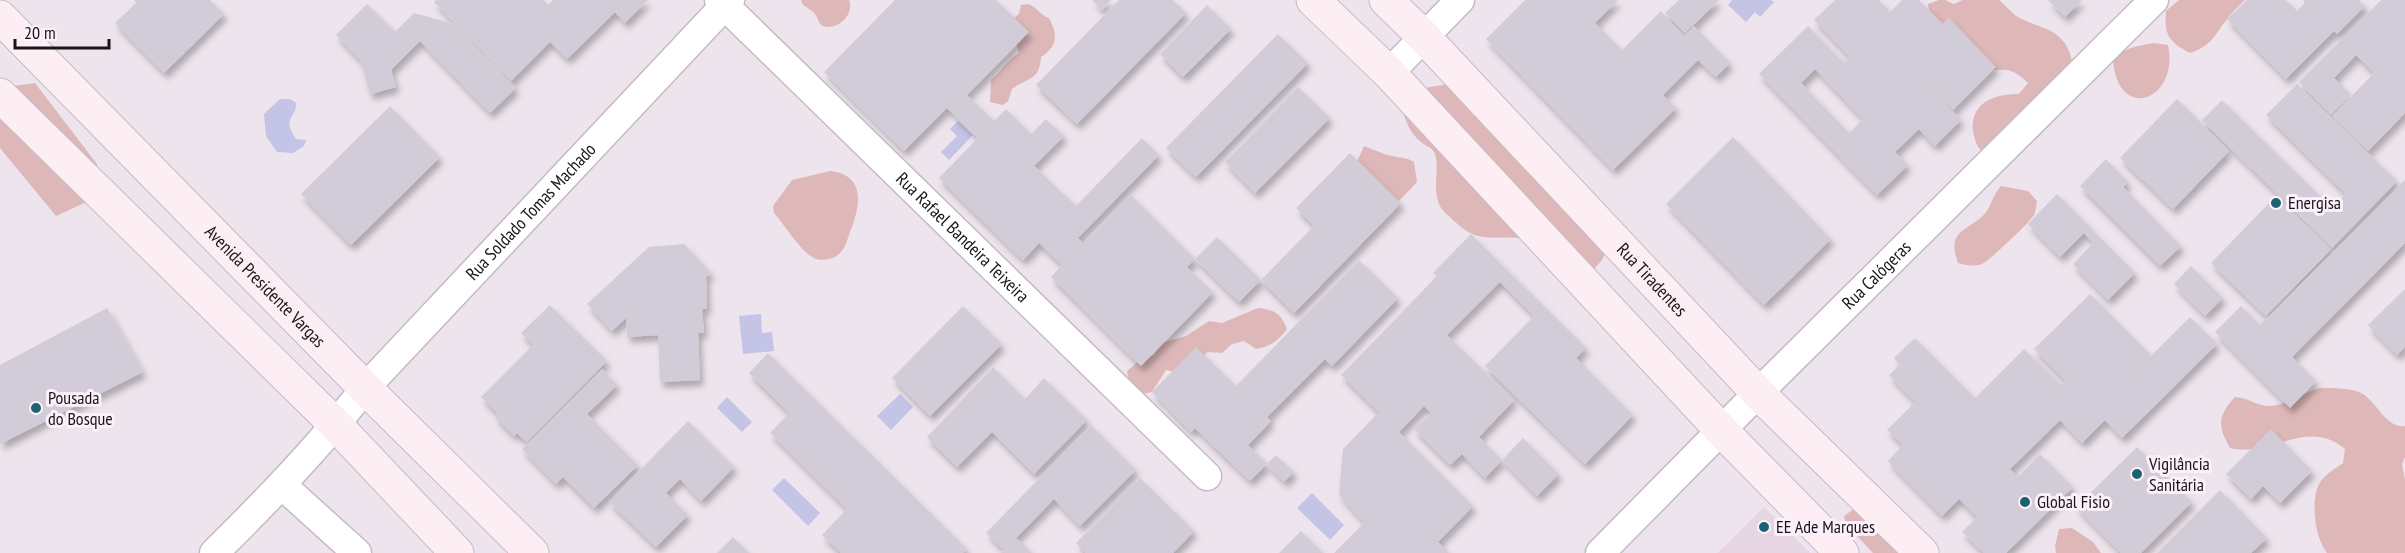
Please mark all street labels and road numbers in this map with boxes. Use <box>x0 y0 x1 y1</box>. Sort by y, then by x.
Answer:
street label: Rua Soldado Tomas Machado <box>461 138 601 285</box>
street label: Rua Rafael Bandeira Teixeira <box>891 167 1034 307</box>
street label: Avenida Presidente Vargas <box>200 220 331 352</box>
street label: Rua Calógeras <box>1837 236 1916 314</box>
street label: Rua Tiradentes <box>1612 238 1692 321</box>

